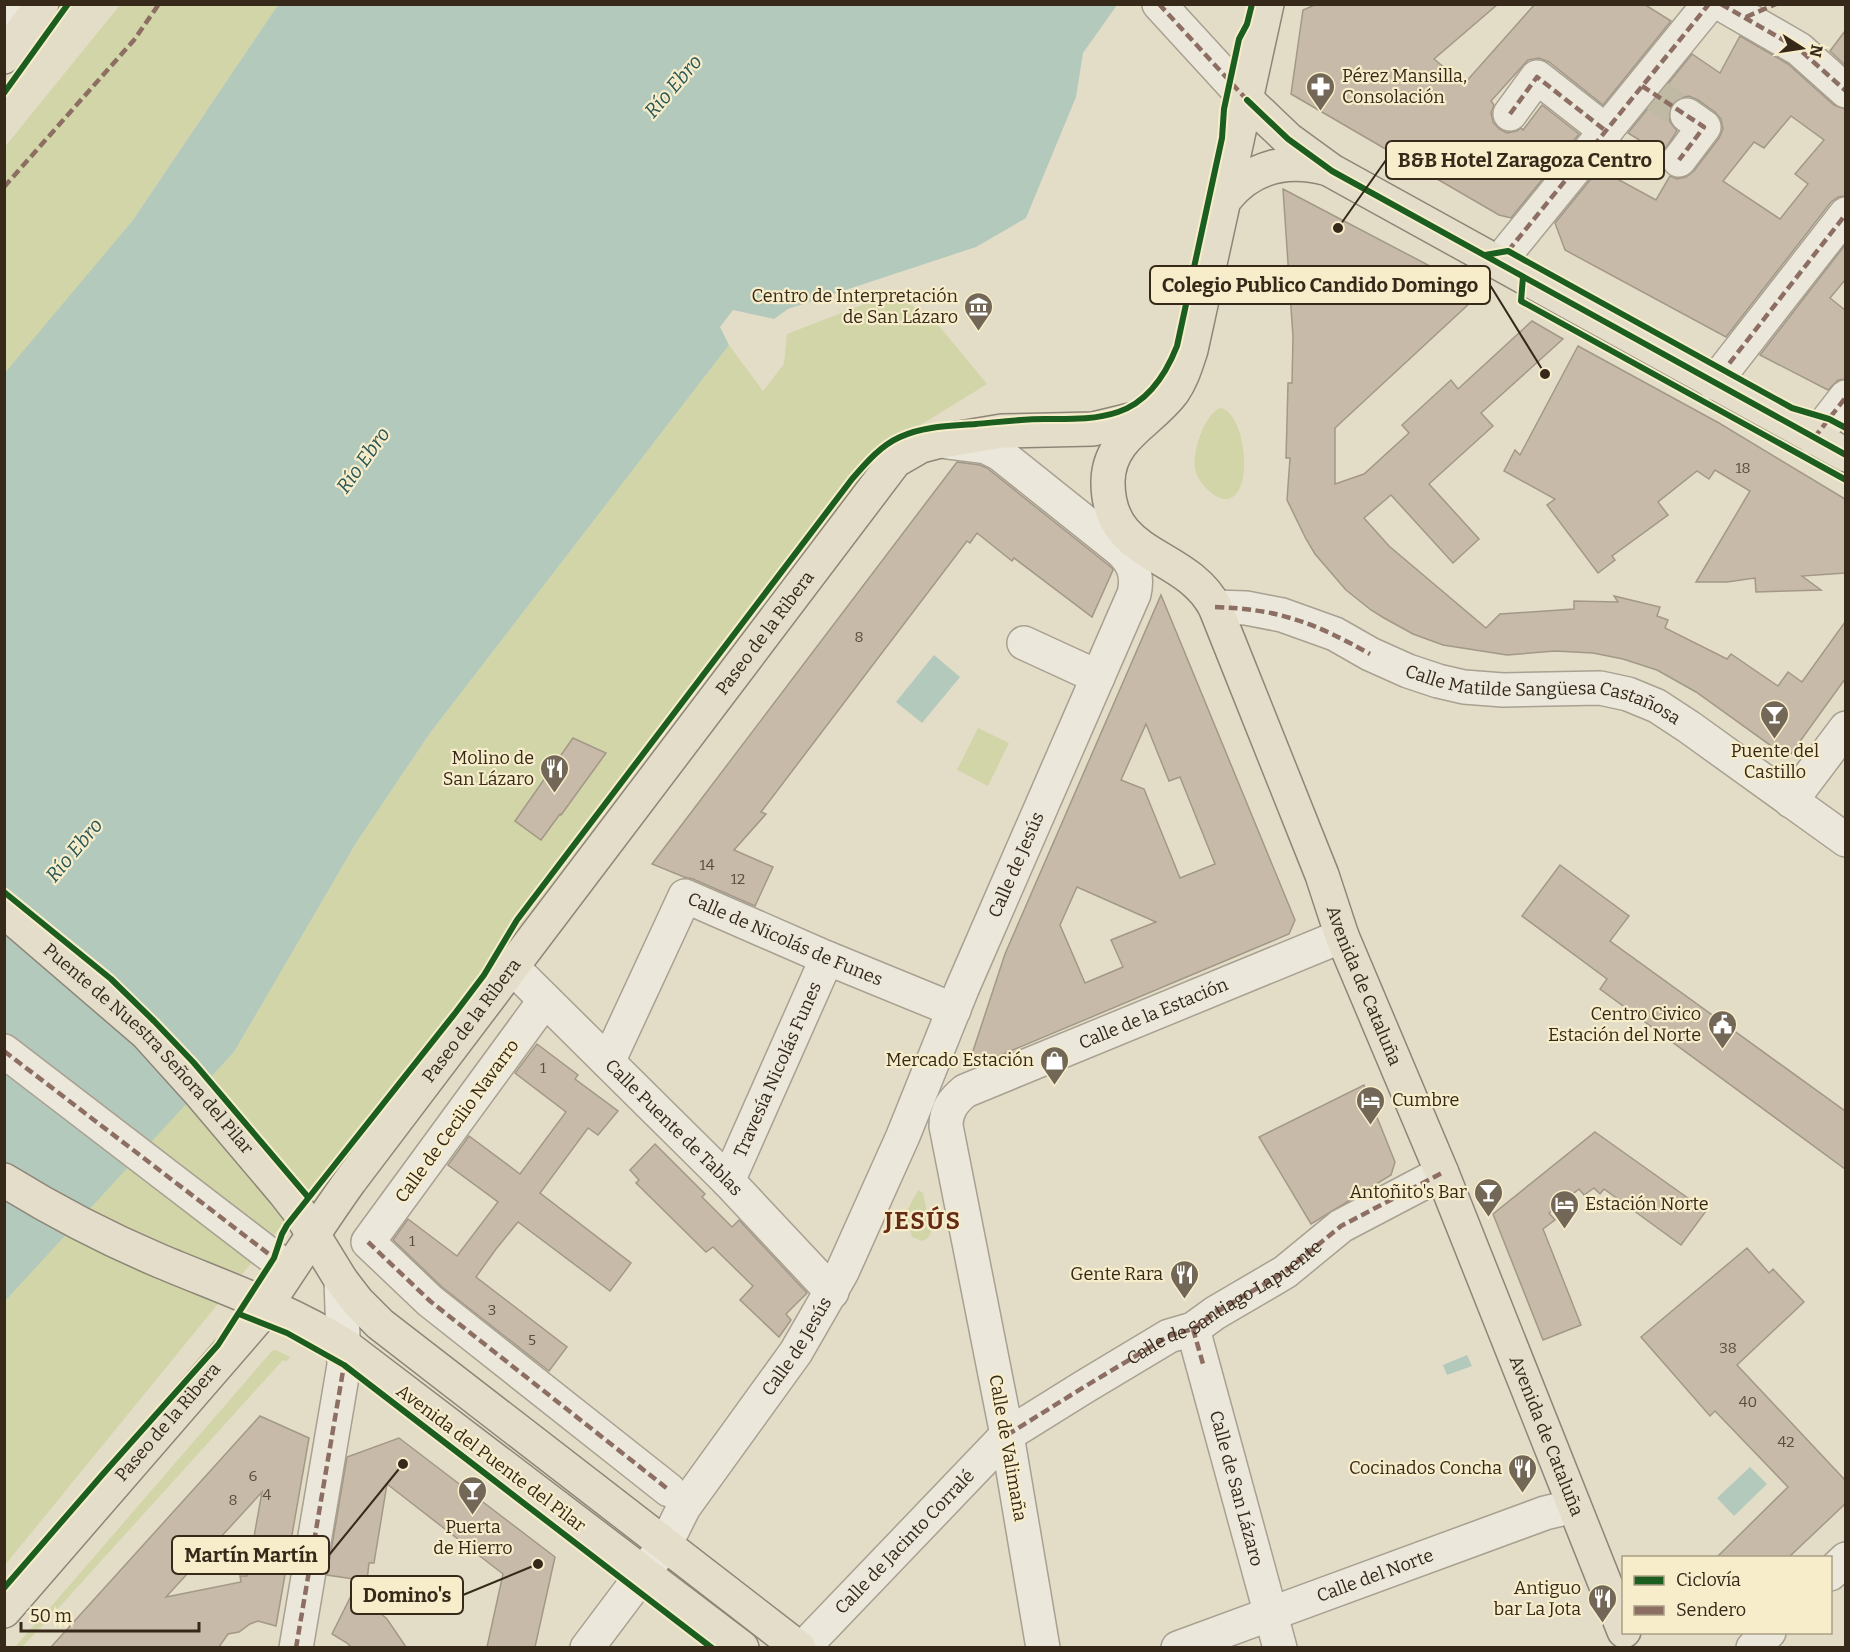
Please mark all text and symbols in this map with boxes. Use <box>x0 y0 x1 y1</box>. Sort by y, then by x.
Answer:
north arrow <box>1772 18 1832 78</box>
text: N <box>1806 43 1827 59</box>
water label: Río Ebro <box>639 50 707 122</box>
place label: Pérez Mansilla, Consolación <box>1342 65 1467 108</box>
pharmacy icon: Pérez Mansilla, Consolación <box>1305 70 1337 112</box>
callout: B&B Hotel Zaragoza Centro <box>1386 141 1664 179</box>
text: B&B Hotel Zaragoza Centro <box>1398 148 1652 172</box>
callout: Colegio Publico Candido Domingo <box>1150 266 1490 304</box>
text: Colegio Publico Candido Domingo <box>1162 273 1478 297</box>
place label: Centro de Interpretación de San Lázaro <box>752 285 959 328</box>
museum icon: Centro de Interpretación de San Lázaro <box>963 290 995 332</box>
water label: Río Ebro <box>331 422 395 498</box>
house number: 18 <box>1735 459 1751 477</box>
street label: Paseo de la Ribera <box>711 567 819 699</box>
house number: 8 <box>854 628 864 646</box>
street label: Calle Matilde Sangüesa Castañosa <box>1402 660 1685 730</box>
bar icon: Puente del Castillo <box>1759 698 1791 740</box>
place label: Puente del Castillo <box>1731 740 1819 783</box>
place label: Molino de San Lázaro <box>443 747 534 790</box>
restaurant icon: Molino de San Lázaro <box>539 752 571 794</box>
street label: Calle de Jesús <box>983 809 1049 921</box>
water label: Río Ebro <box>40 813 108 887</box>
house number: 14 <box>700 856 715 874</box>
house number: 12 <box>731 870 745 888</box>
street label: Calle de Nicolás de Funes <box>684 887 886 991</box>
street label: Avenida de Cataluña <box>1322 903 1406 1069</box>
street label: Puente de Nuestra Señora del Pilar <box>39 939 258 1159</box>
street label: Paseo de la Ribera <box>418 954 525 1087</box>
street label: Calle de la Estación <box>1076 973 1232 1054</box>
street label: Travesía Nicolás Funes <box>729 978 826 1161</box>
place label: Centro Civico Estación del Norte <box>1548 1003 1701 1046</box>
public building icon: Centro Civico Estación del Norte <box>1706 1008 1738 1050</box>
street label: Calle de Cecilio Navarro <box>390 1035 524 1207</box>
shop icon: Mercado Estación <box>1039 1044 1071 1086</box>
place label: Mercado Estación <box>886 1049 1035 1071</box>
street label: Calle Puente de Tablas <box>601 1055 747 1201</box>
house number: 1 <box>540 1059 546 1077</box>
hotel icon: Cumbre <box>1355 1084 1387 1126</box>
place label: Cumbre <box>1392 1089 1459 1111</box>
bar icon: Antoñito's Bar <box>1472 1176 1504 1218</box>
place label: Antoñito's Bar <box>1349 1181 1467 1203</box>
hotel icon: Estación Norte <box>1548 1188 1580 1230</box>
place label: Estación Norte <box>1585 1193 1709 1215</box>
district label: JESÚS <box>883 1205 961 1235</box>
house number: 1 <box>409 1232 415 1250</box>
street label: Calle de Santiago Lapuente <box>1123 1235 1326 1370</box>
restaurant icon: Gente Rara <box>1168 1258 1200 1300</box>
place label: Gente Rara <box>1070 1263 1163 1285</box>
street label: Calle de Jesús <box>757 1293 836 1400</box>
house number: 3 <box>488 1301 496 1319</box>
house number: 5 <box>528 1331 536 1349</box>
house number: 38 <box>1719 1339 1737 1357</box>
street label: Avenida de Cataluña <box>1505 1352 1588 1519</box>
street label: Paseo de la Ribera <box>110 1358 225 1486</box>
street label: Calle de Valimaña <box>984 1373 1032 1523</box>
street label: Avenida del Puente del Pilar <box>392 1380 590 1536</box>
house number: 40 <box>1739 1393 1757 1411</box>
street label: Calle de San Lázaro <box>1205 1408 1268 1568</box>
house number: 42 <box>1778 1433 1794 1451</box>
restaurant icon: Cocinados Concha <box>1507 1452 1539 1494</box>
place label: Cocinados Concha <box>1349 1457 1502 1479</box>
street label: Calle de Jacinto Corralé <box>830 1465 979 1619</box>
house number: 6 <box>249 1467 258 1485</box>
bar icon: Puerta de Hierro <box>457 1474 489 1516</box>
house number: 4 <box>263 1486 272 1504</box>
house number: 8 <box>228 1491 238 1509</box>
place label: Puerta de Hierro <box>433 1516 513 1559</box>
callout: Martín Martín <box>172 1536 329 1574</box>
text: Martín Martín <box>184 1543 318 1567</box>
street label: Calle del Norte <box>1314 1544 1436 1607</box>
legend <box>1622 1556 1832 1634</box>
text: Ciclovía <box>1676 1569 1741 1591</box>
callout: Domino's <box>351 1576 463 1614</box>
place label: Antiguo bar La Jota <box>1494 1577 1581 1620</box>
restaurant icon: Antiguo bar La Jota <box>1586 1582 1618 1624</box>
text: Domino's <box>363 1583 451 1607</box>
scale bar <box>21 1595 200 1633</box>
text: Sendero <box>1676 1599 1746 1621</box>
text: 50 m <box>30 1605 72 1627</box>

